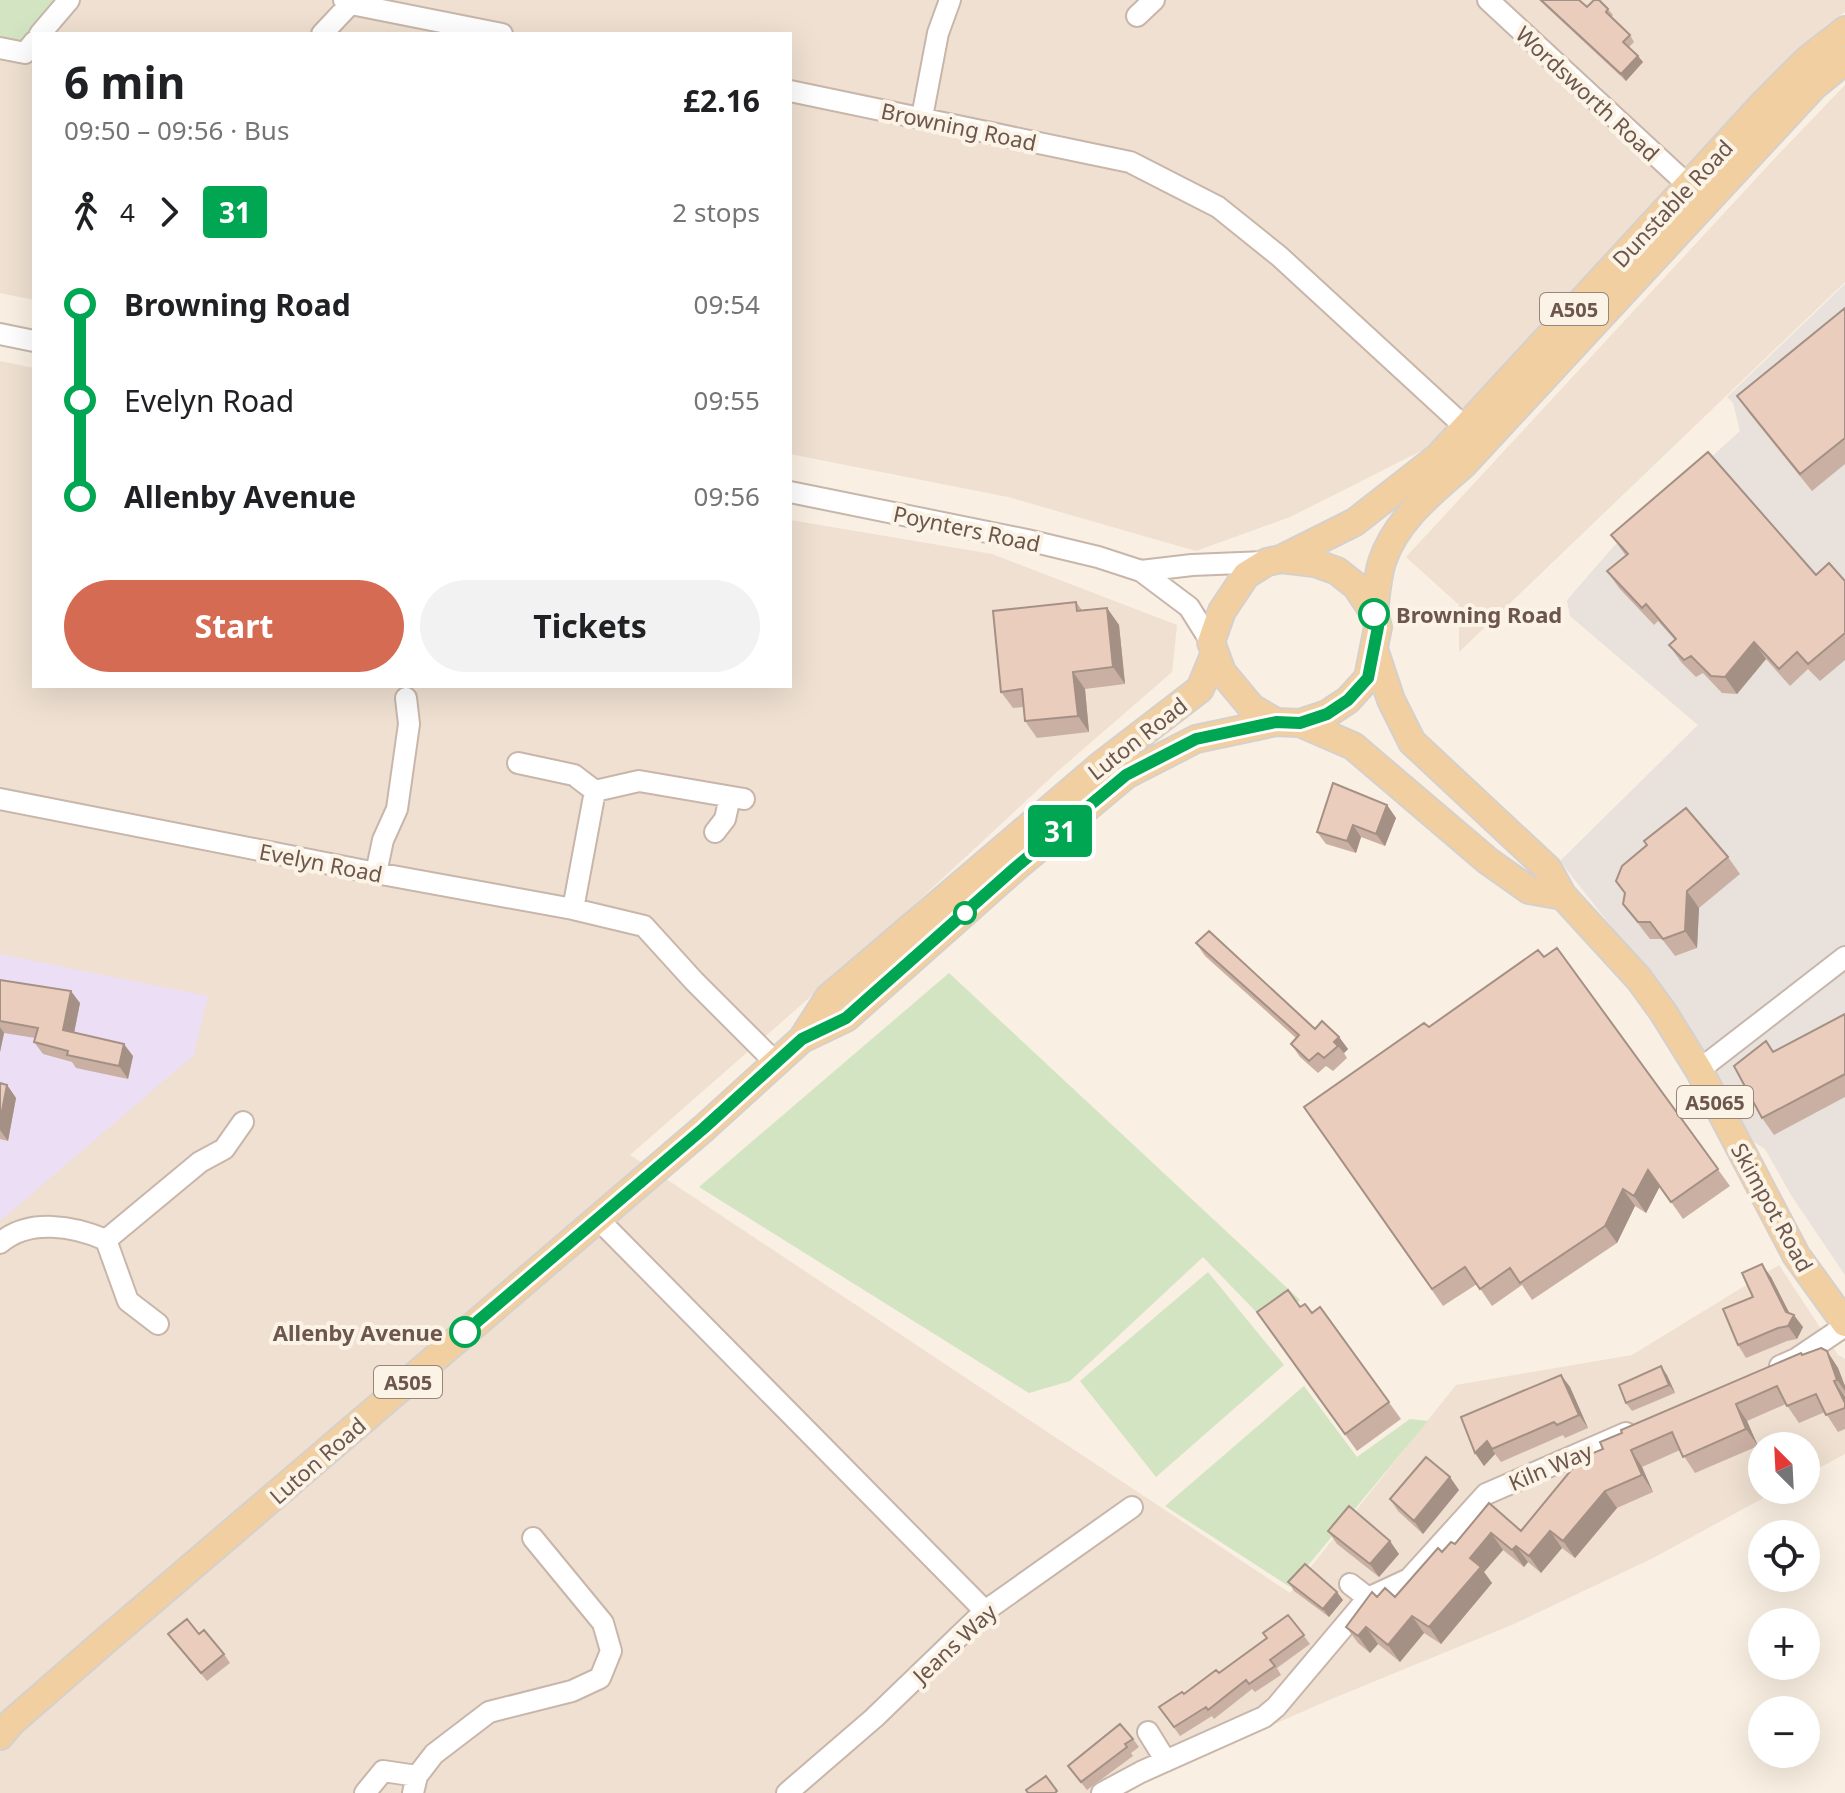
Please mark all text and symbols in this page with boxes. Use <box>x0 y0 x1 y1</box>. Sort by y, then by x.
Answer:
street label: Wordsworth Road <box>1510 19 1666 167</box>
text: 6 min <box>64 52 185 112</box>
text: £2.16 <box>683 80 760 121</box>
street label: Browning Road <box>879 95 1039 157</box>
text: 09:50 – 09:56 · Bus <box>64 112 289 148</box>
street label: Dunstable Road <box>1605 133 1739 273</box>
icon: walk <box>64 190 108 234</box>
icon: forward <box>147 190 191 234</box>
text: 31 <box>219 193 251 231</box>
text: 4 <box>120 194 135 230</box>
text: 2 stops <box>672 194 760 230</box>
text: Browning Road <box>124 284 351 325</box>
text: 09:54 <box>694 286 760 322</box>
road number: A505 <box>1540 293 1608 325</box>
text: Evelyn Road <box>124 380 294 421</box>
text: 09:55 <box>694 382 760 418</box>
text: Allenby Avenue <box>124 476 356 517</box>
text: 09:56 <box>694 478 760 514</box>
street label: Poynters Road <box>891 498 1043 558</box>
button: Start <box>64 580 404 672</box>
button: Tickets <box>420 580 760 672</box>
marker: Browning Road <box>1359 599 1389 629</box>
place label: Browning Road <box>1396 599 1562 629</box>
street label: Luton Road <box>1081 690 1193 786</box>
line badge: 31 <box>1024 805 1096 857</box>
text: 31 <box>1044 812 1076 850</box>
street label: Evelyn Road <box>257 835 385 889</box>
unlabelled marker <box>954 902 976 924</box>
road number: A5065 <box>1677 1086 1753 1118</box>
street label: Skimpot Road <box>1725 1137 1821 1277</box>
place label: Allenby Avenue <box>273 1317 443 1347</box>
marker: Allenby Avenue <box>450 1317 480 1347</box>
road number: A505 <box>374 1366 442 1398</box>
street label: Luton Road <box>262 1410 372 1510</box>
north arrow <box>1748 1432 1820 1504</box>
map controls <box>1748 1432 1820 1768</box>
street label: Kiln Way <box>1504 1435 1597 1497</box>
button: locate <box>1748 1520 1820 1592</box>
street label: Jeans Way <box>904 1596 1003 1691</box>
button: + <box>1748 1608 1820 1680</box>
button: − <box>1748 1696 1820 1768</box>

